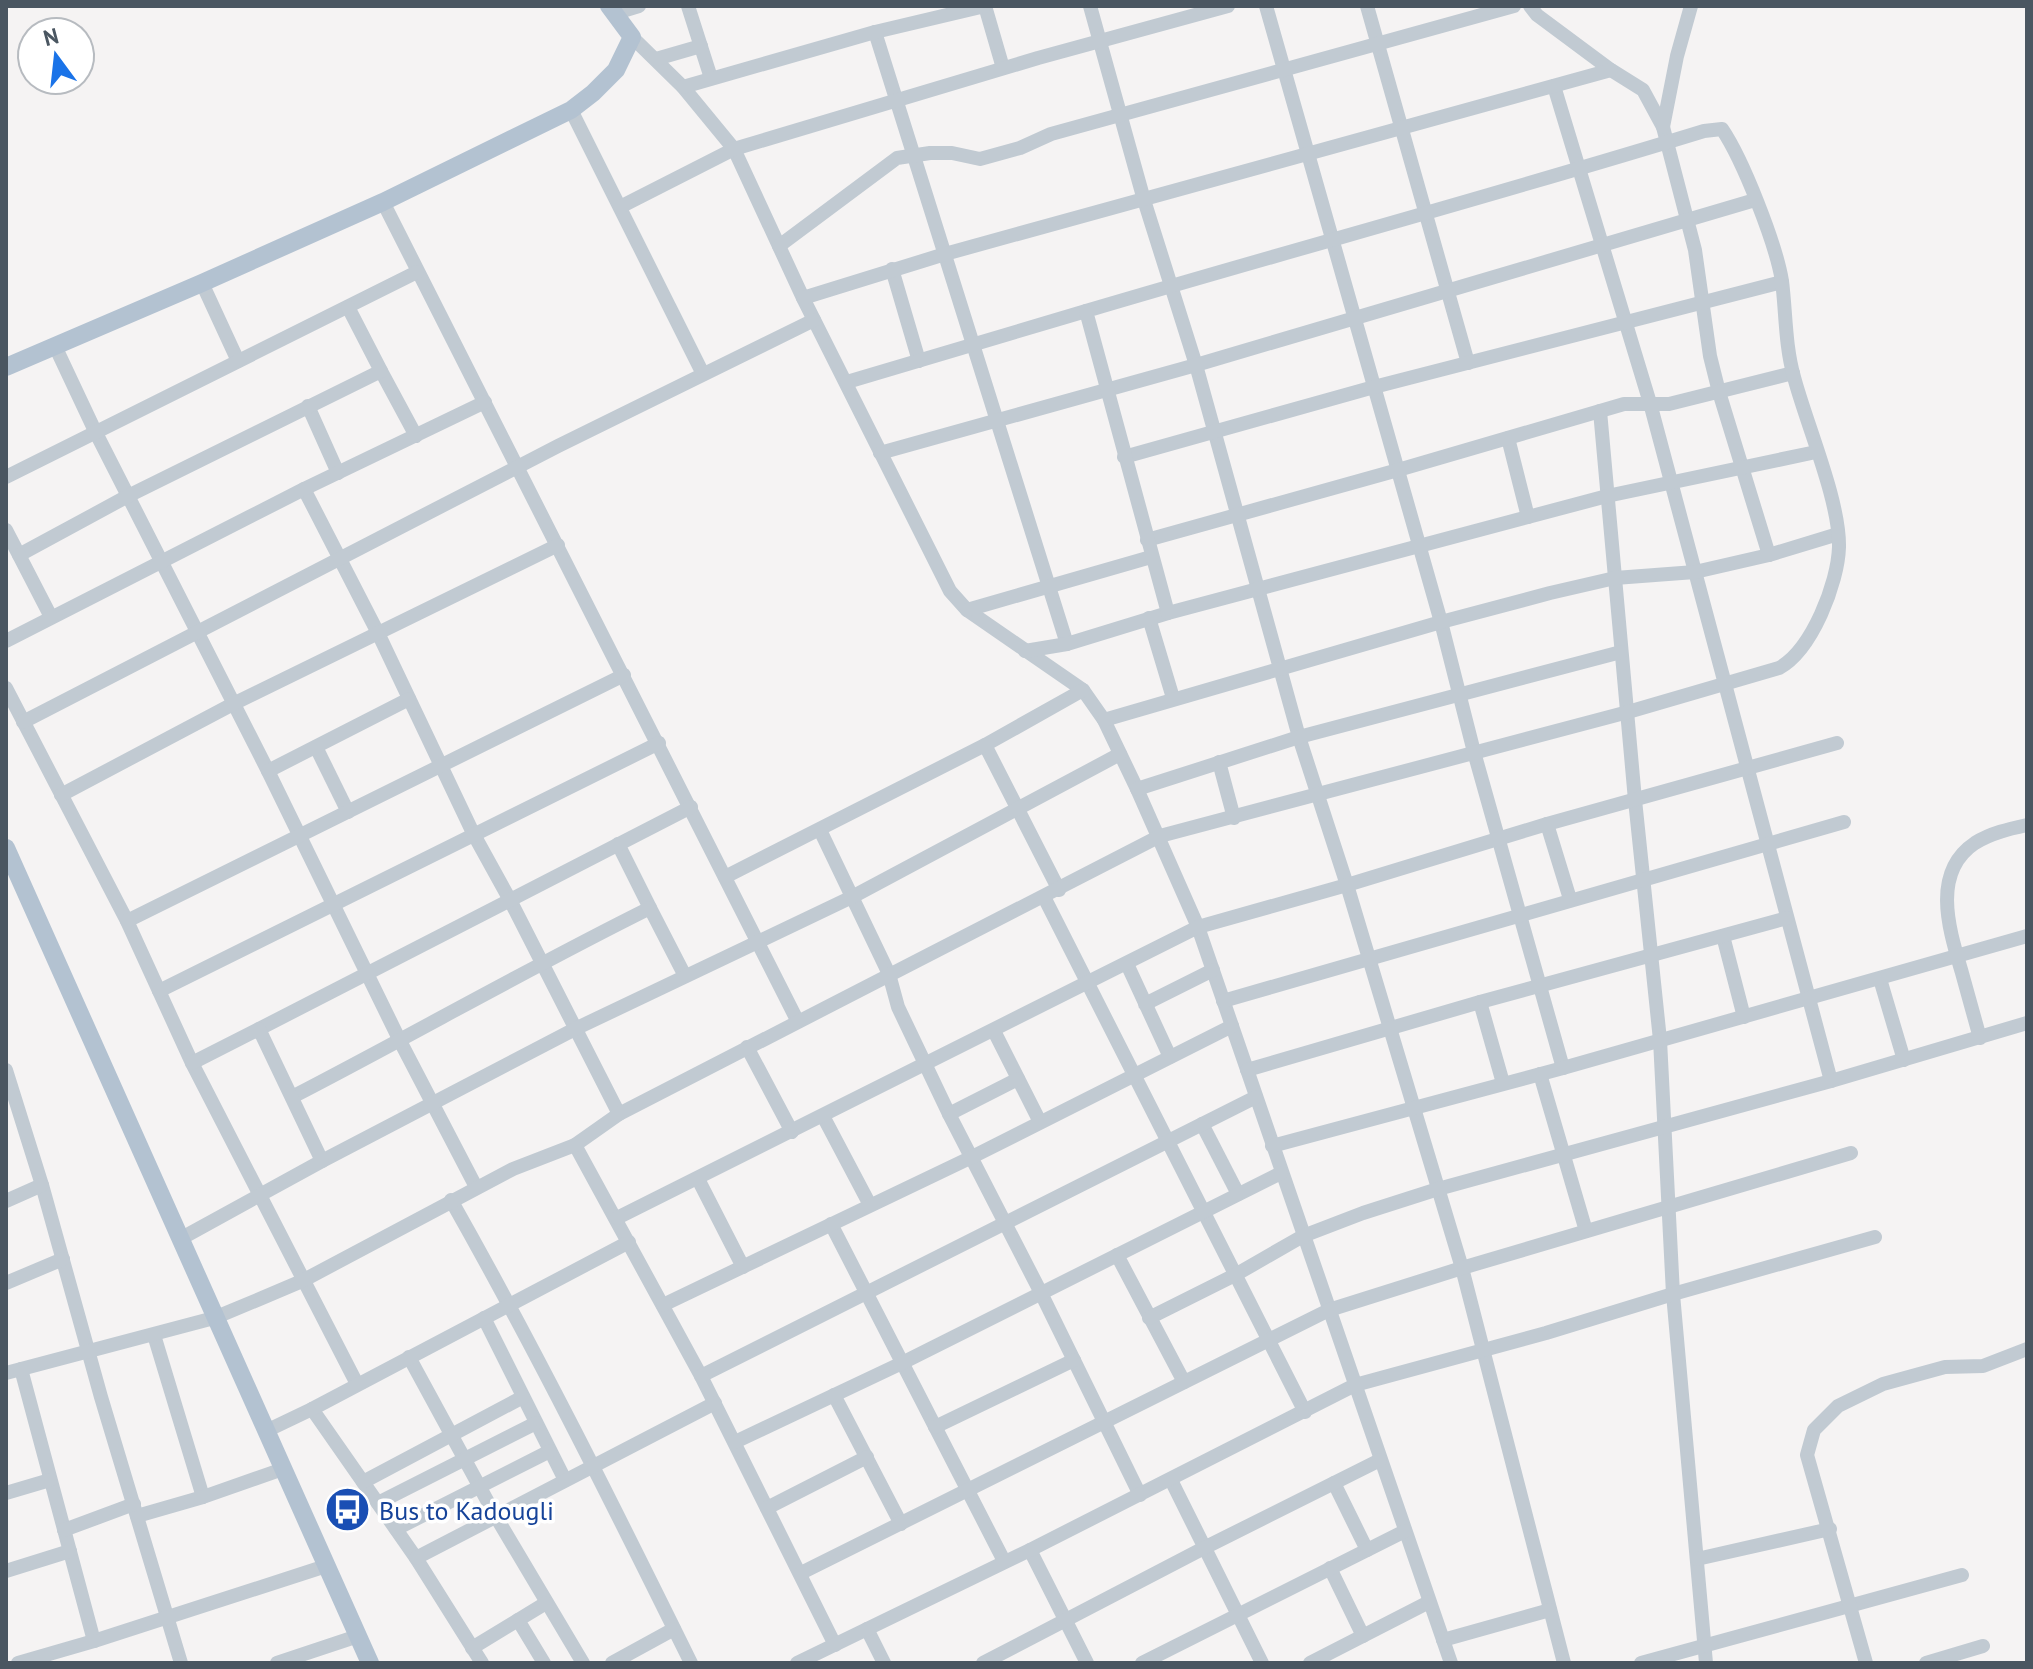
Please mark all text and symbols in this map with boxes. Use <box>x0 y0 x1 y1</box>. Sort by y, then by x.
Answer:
north arrow <box>16 16 96 96</box>
text: N <box>40 21 61 52</box>
bus stop icon: Bus to Kadougli <box>324 1486 372 1534</box>
place label: Bus to Kadougli <box>379 1494 554 1527</box>

